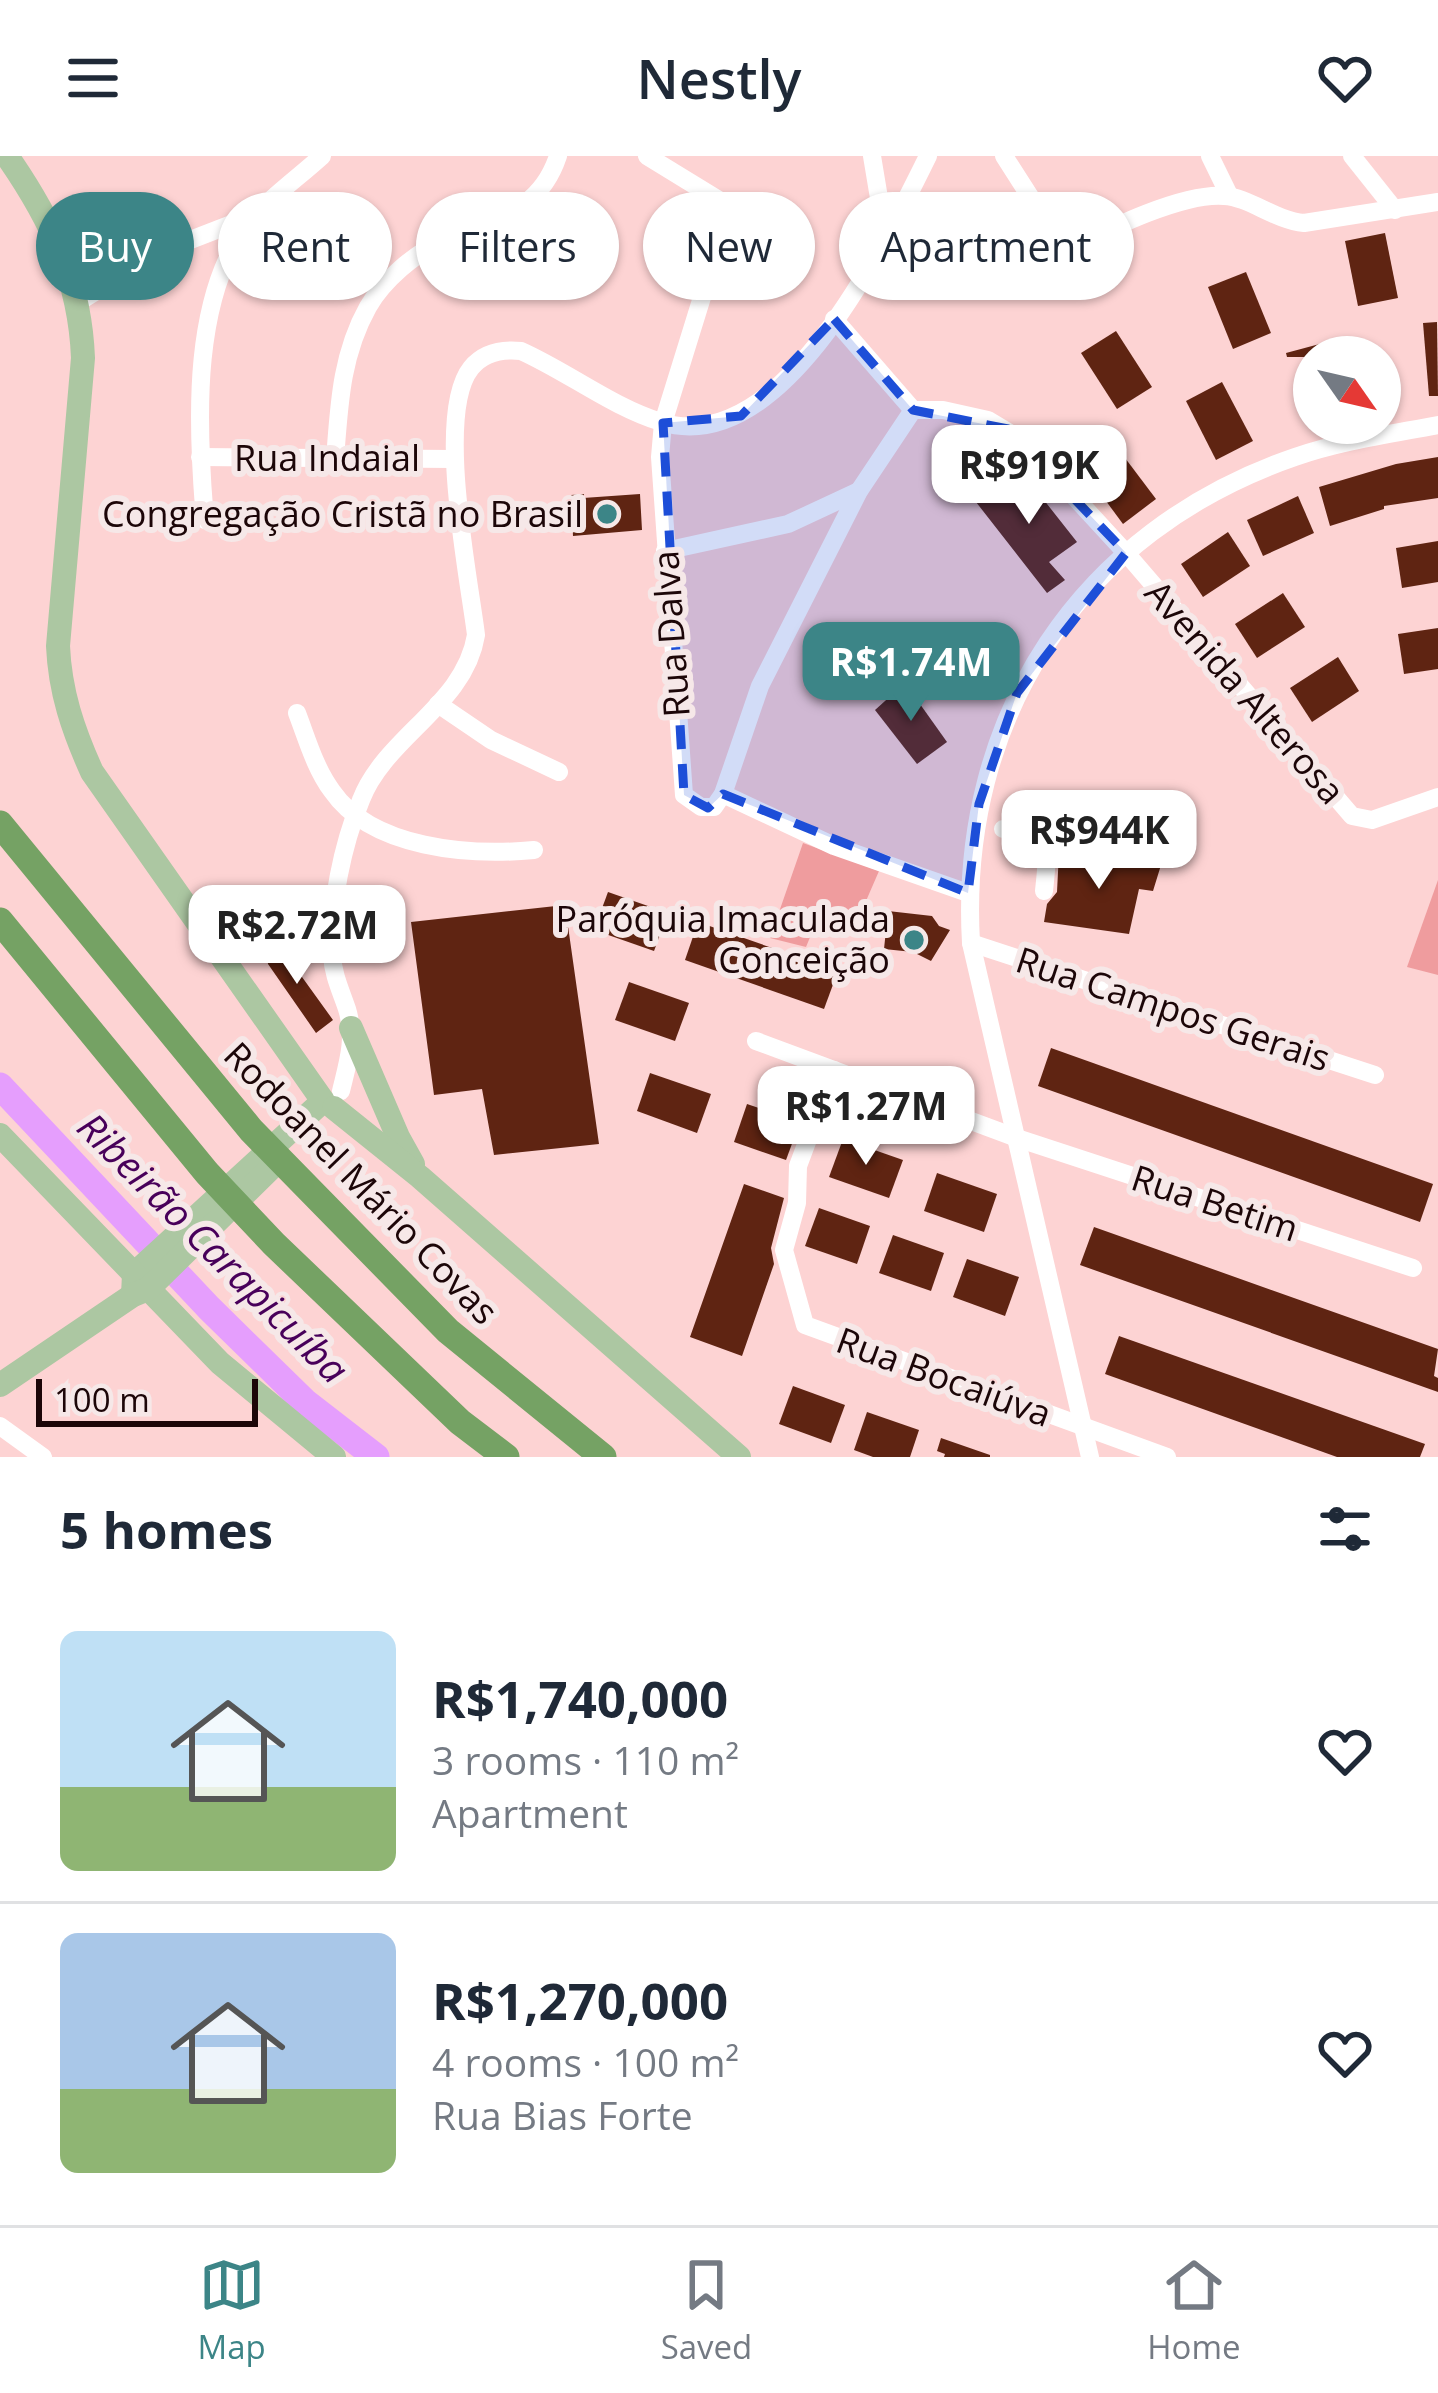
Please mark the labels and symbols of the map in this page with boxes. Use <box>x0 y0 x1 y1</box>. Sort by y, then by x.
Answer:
north arrow <box>1293 336 1401 444</box>
pin: R$919K <box>931 425 1127 527</box>
street label: Rua Indaial <box>234 433 420 482</box>
place label: Congregação Cristã no Brasil <box>102 489 583 538</box>
marker: Congregação Cristã no Brasil <box>594 501 620 527</box>
street label: Rua Dalva <box>640 549 701 719</box>
street label: Avenida Alterosa <box>1134 569 1356 814</box>
pin: R$1.74M <box>800 622 1022 724</box>
pin: R$944K <box>1001 790 1197 892</box>
pin: R$2.72M <box>186 885 408 987</box>
place label: Paróquia Imaculada Conceição <box>556 894 890 984</box>
marker: Paróquia Imaculada Conceição <box>901 927 927 953</box>
street label: Rua Campos Gerais <box>1010 935 1336 1082</box>
street label: Rodoanel Mário Covas <box>213 1031 509 1335</box>
pin: R$1.27M <box>755 1066 977 1168</box>
water label: Ribeirão Carapicuíba <box>67 1100 361 1394</box>
street label: Rua Betim <box>1126 1153 1305 1252</box>
street label: Rua Bocaiúva <box>830 1315 1058 1438</box>
scale bar <box>36 1373 258 1426</box>

